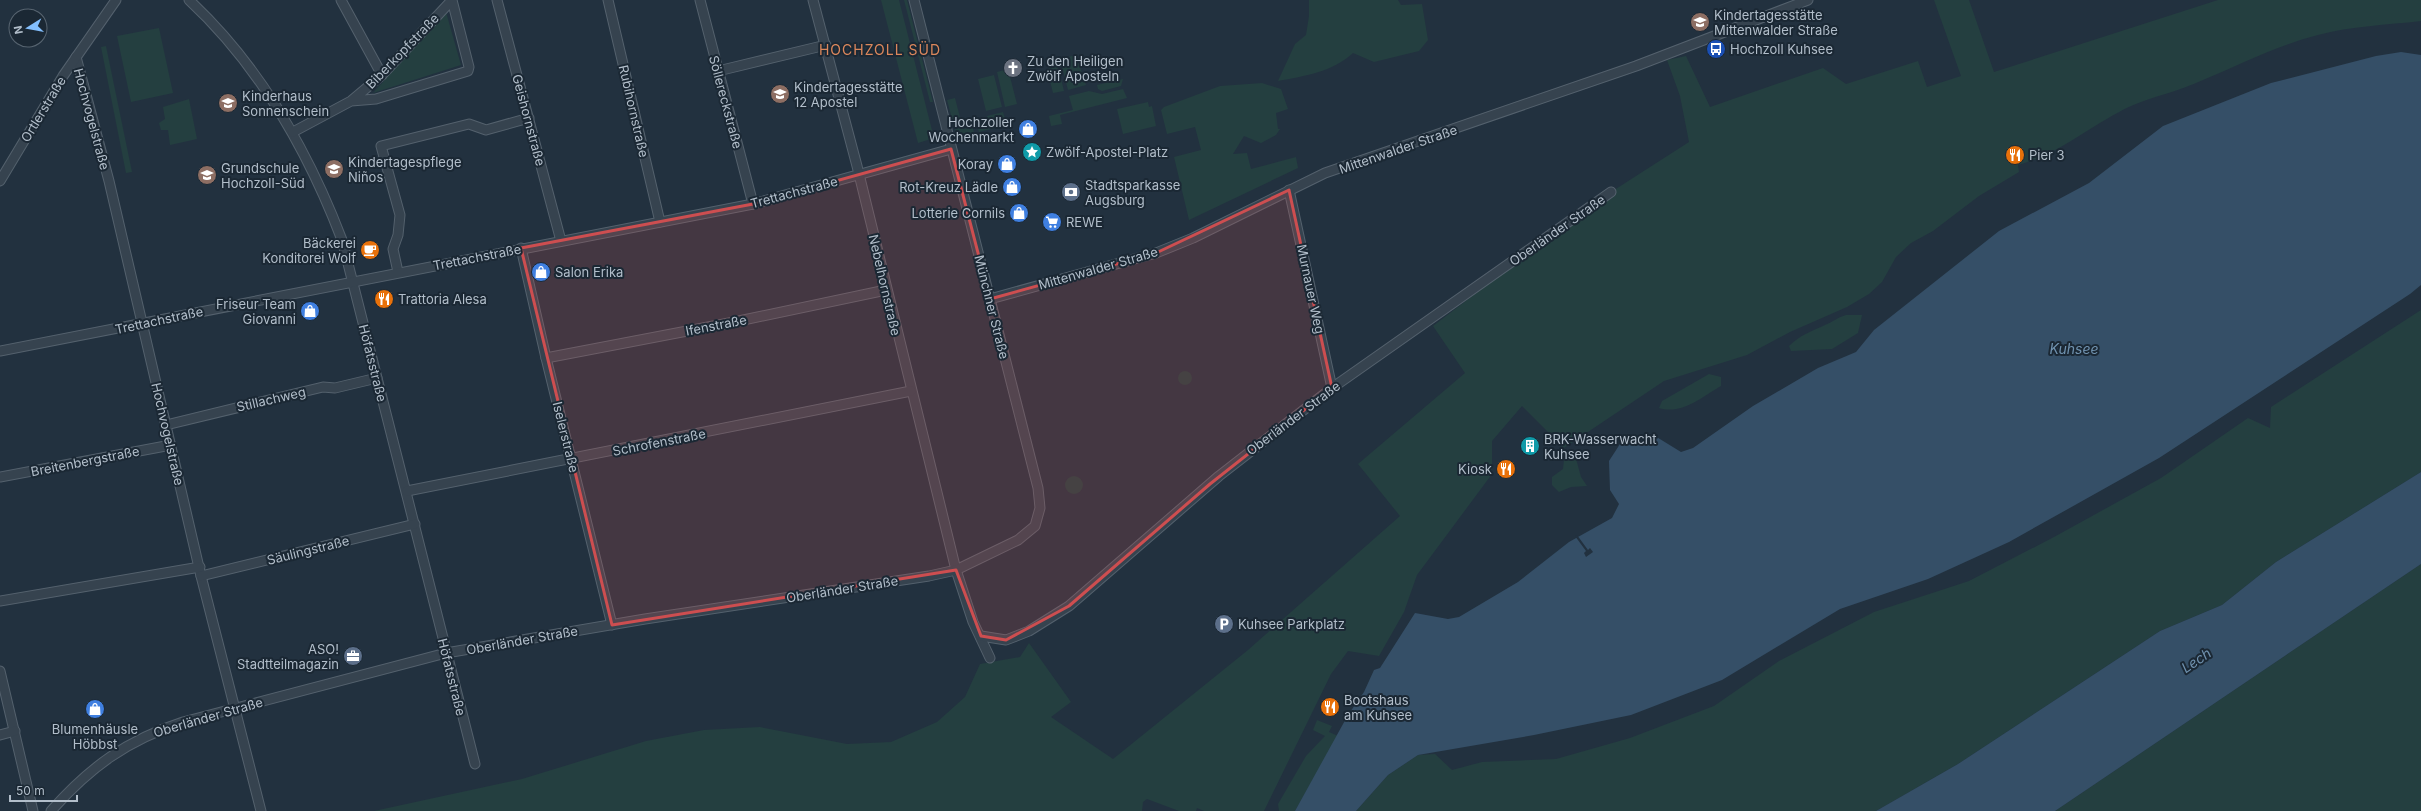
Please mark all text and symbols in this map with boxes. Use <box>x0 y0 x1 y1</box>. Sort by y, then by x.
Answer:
place label: Kindertagesstätte Mittenwalder Straße <box>1714 7 1838 38</box>
north arrow <box>8 8 48 48</box>
street label: Biberkopfstraße <box>362 10 442 92</box>
school or university icon: Kindertagesstätte Mittenwalder Straße <box>1689 11 1711 33</box>
text: N <box>11 24 26 35</box>
bus stop icon: Hochzoll Kuhsee <box>1705 38 1727 60</box>
district label: HOCHZOLL SÜD <box>819 41 941 58</box>
place label: Hochzoll Kuhsee <box>1730 41 1833 57</box>
place label: Zu den Heiligen Zwölf Aposteln <box>1027 53 1123 84</box>
street label: Söllereckstraße <box>706 54 746 150</box>
church icon: Zu den Heiligen Zwölf Aposteln <box>1002 57 1024 79</box>
street label: Rubihornstraße <box>616 63 652 159</box>
street label: Hochvogelstraße <box>71 66 113 172</box>
street label: Geishornstraße <box>509 72 549 168</box>
street label: Ortlerstraße <box>17 73 69 145</box>
place label: Kindertagesstätte 12 Apostel <box>794 79 903 110</box>
school or university icon: Kindertagesstätte 12 Apostel <box>769 83 791 105</box>
place label: Kinderhaus Sonnenschein <box>242 88 329 119</box>
school or university icon: Kinderhaus Sonnenschein <box>217 92 239 114</box>
place label: Hochzoller Wochenmarkt <box>929 114 1014 145</box>
shop icon: Hochzoller Wochenmarkt <box>1017 118 1039 140</box>
street label: Mittenwalder Straße <box>1337 121 1459 177</box>
place icon: Zwölf-Apostel-Platz <box>1021 141 1043 163</box>
place label: Zwölf-Apostel-Platz <box>1046 144 1168 160</box>
restaurant icon: Pier 3 <box>2004 144 2026 166</box>
place label: Pier 3 <box>2029 147 2065 163</box>
shop icon: Koray <box>996 153 1018 175</box>
place label: Kindertagespflege Niños <box>348 154 461 185</box>
place label: Koray <box>958 156 993 172</box>
school or university icon: Kindertagespflege Niños <box>323 158 345 180</box>
place label: Grundschule Hochzoll-Süd <box>221 160 305 191</box>
school or university icon: Grundschule Hochzoll-Süd <box>196 164 218 186</box>
street label: Trettachstraße <box>749 173 839 211</box>
shop icon: Rot-Kreuz Lädle <box>1001 176 1023 198</box>
place label: Stadtsparkasse Augsburg <box>1085 177 1180 208</box>
place label: Rot-Kreuz Lädle <box>899 179 998 195</box>
bank icon: Stadtsparkasse Augsburg <box>1060 181 1082 203</box>
street label: Oberländer Straße <box>1506 191 1608 269</box>
shop icon: Lotterie Cornils <box>1008 202 1030 224</box>
place label: Lotterie Cornils <box>912 205 1005 221</box>
supermarket icon: REWE <box>1041 211 1063 233</box>
place label: REWE <box>1066 214 1103 230</box>
street label: Nebelhornstraße <box>866 233 904 337</box>
place label: Bäckerei Konditorei Wolf <box>262 235 356 266</box>
cafe icon: Bäckerei Konditorei Wolf <box>359 239 381 261</box>
street label: Trettachstraße <box>432 241 522 273</box>
street label: Mittenwalder Straße <box>1036 243 1160 293</box>
street label: Murnauer Weg <box>1294 243 1328 335</box>
street label: Münchner Straße <box>971 253 1013 361</box>
shop icon: Salon Erika <box>530 261 552 283</box>
place label: Salon Erika <box>555 264 623 280</box>
restaurant icon: Trattoria Alesa <box>373 288 395 310</box>
place label: Trattoria Alesa <box>398 291 487 307</box>
place label: Friseur Team Giovanni <box>216 296 296 327</box>
shop icon: Friseur Team Giovanni <box>299 300 321 322</box>
street label: Trettachstraße <box>114 303 204 337</box>
street label: Ifenstraße <box>684 311 748 339</box>
street label: Höfatsstraße <box>356 323 390 403</box>
water label: Kuhsee <box>2050 340 2099 357</box>
street label: Oberländer Straße <box>1243 378 1343 458</box>
street label: Hochvogelstraße <box>148 381 188 487</box>
street label: Stillachweg <box>235 383 307 415</box>
street label: Iselerstraße <box>549 400 583 474</box>
street label: Schrofenstraße <box>611 425 707 459</box>
place label: BRK-Wasserwacht Kuhsee <box>1544 431 1657 462</box>
building icon: BRK-Wasserwacht Kuhsee <box>1519 435 1541 457</box>
street label: Breitenbergstraße <box>29 443 141 479</box>
restaurant icon: Kiosk <box>1495 458 1517 480</box>
place label: Kiosk <box>1458 461 1492 477</box>
street label: Säulingstraße <box>265 532 351 568</box>
street label: Oberländer Straße <box>785 572 899 606</box>
parking icon: Kuhsee Parkplatz <box>1213 613 1235 635</box>
place label: Kuhsee Parkplatz <box>1238 616 1345 632</box>
street label: Oberländer Straße <box>465 622 579 658</box>
street label: Höfatsstraße <box>435 637 469 717</box>
place label: ASO! Stadtteilmagazin <box>237 641 339 672</box>
water label: Lech <box>2178 644 2214 676</box>
office icon: ASO! Stadtteilmagazin <box>342 645 364 667</box>
place label: Bootshaus am Kuhsee <box>1344 692 1412 723</box>
street label: Oberländer Straße <box>151 694 265 740</box>
restaurant icon: Bootshaus am Kuhsee <box>1319 696 1341 718</box>
shop icon: Blumenhäusle Höbbst <box>84 698 106 720</box>
place label: Blumenhäusle Höbbst <box>52 721 138 752</box>
scale bar <box>10 777 77 803</box>
text: 50 m <box>16 783 45 798</box>

